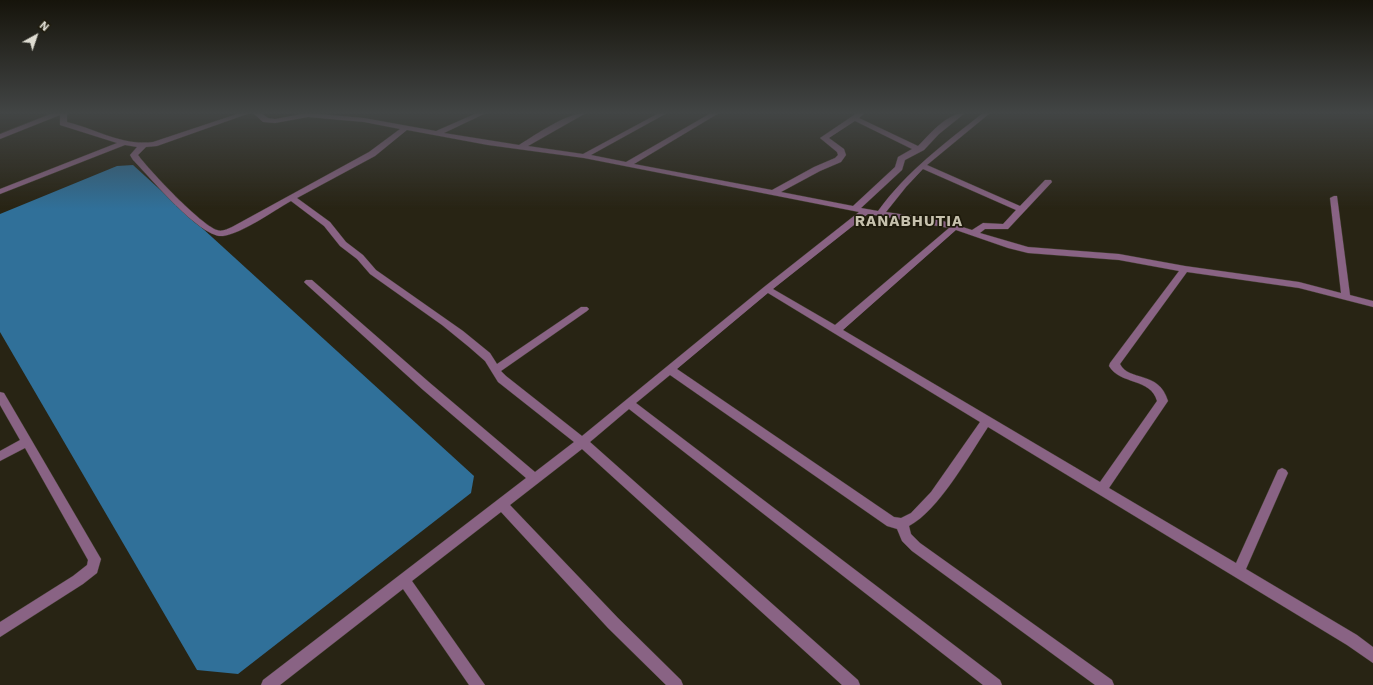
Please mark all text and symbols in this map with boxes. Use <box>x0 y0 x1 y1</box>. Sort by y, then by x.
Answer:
north arrow <box>16 16 56 56</box>
text: N <box>37 19 51 34</box>
district label: RANABHUTIA <box>855 213 963 231</box>

